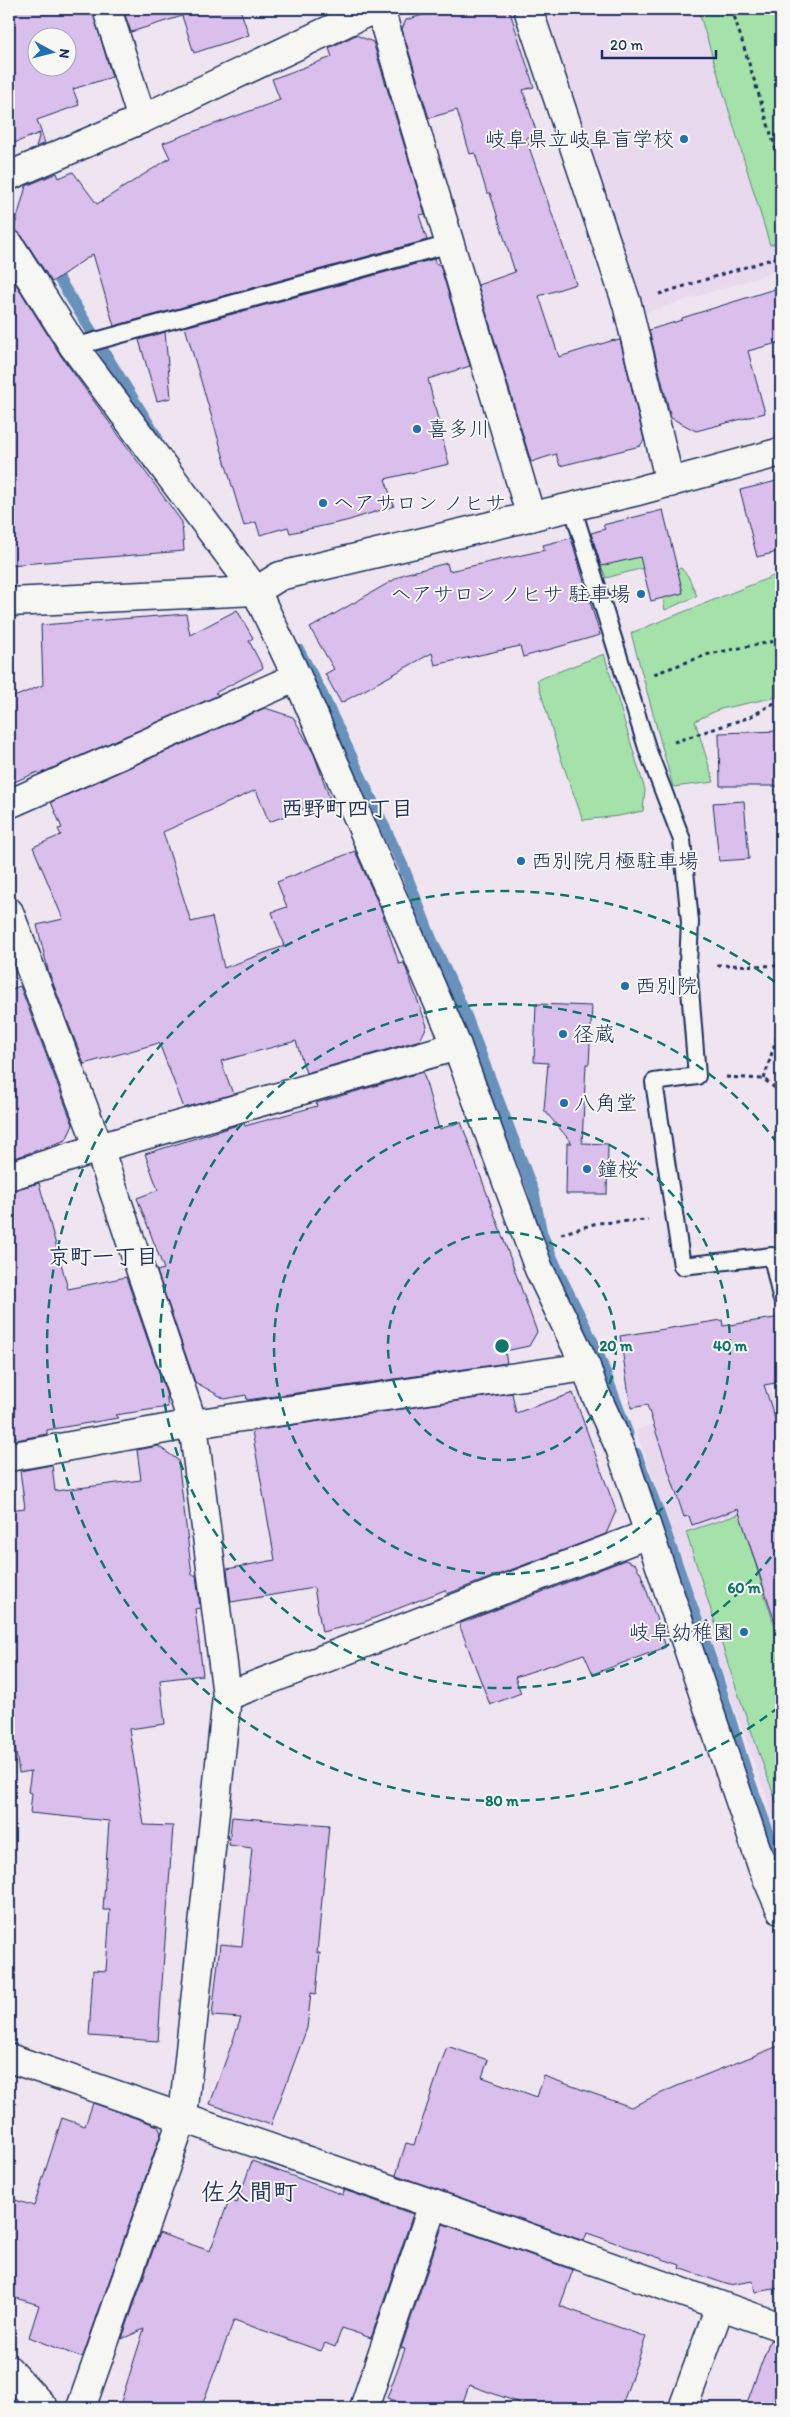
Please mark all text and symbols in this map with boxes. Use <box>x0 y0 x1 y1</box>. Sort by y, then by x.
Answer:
north arrow <box>28 28 78 78</box>
scale bar <box>602 28 716 60</box>
text: 20 m <box>610 36 644 54</box>
text: N <box>55 48 73 59</box>
place label: 岐阜県立岐阜盲学校 <box>485 126 674 151</box>
marker: 岐阜県立岐阜盲学校 <box>678 133 690 145</box>
place label: 喜多川 <box>427 416 490 441</box>
marker: 喜多川 <box>411 423 423 435</box>
place label: ヘアサロン ノヒサ <box>333 490 506 515</box>
marker: ヘアサロン ノヒサ <box>317 497 329 509</box>
place label: ヘアサロン ノヒサ 駐車場 <box>391 581 631 606</box>
marker: ヘアサロン ノヒサ 駐車場 <box>635 588 647 600</box>
district label: 西野町四丁目 <box>281 795 413 822</box>
place label: 西別院月極駐車場 <box>531 848 699 873</box>
marker: 西別院月極駐車場 <box>515 855 527 867</box>
place label: 西別院 <box>635 973 698 998</box>
marker: 西別院 <box>619 980 631 992</box>
place label: 径蔵 <box>573 1021 615 1046</box>
marker: 径蔵 <box>557 1028 569 1040</box>
place label: 八角堂 <box>574 1090 637 1115</box>
marker: 八角堂 <box>558 1097 570 1109</box>
place label: 鐘桜 <box>597 1156 639 1181</box>
marker: 鐘桜 <box>581 1163 593 1175</box>
district label: 京町一丁目 <box>48 1243 158 1270</box>
centre of rings <box>493 1337 511 1355</box>
text: 20 m <box>599 1337 633 1355</box>
text: 40 m <box>713 1337 748 1355</box>
text: 60 m <box>727 1579 761 1597</box>
place label: 岐阜幼稚園 <box>629 1619 734 1644</box>
marker: 岐阜幼稚園 <box>738 1626 750 1638</box>
text: 80 m <box>485 1792 519 1810</box>
district label: 佐久間町 <box>201 2177 297 2206</box>

